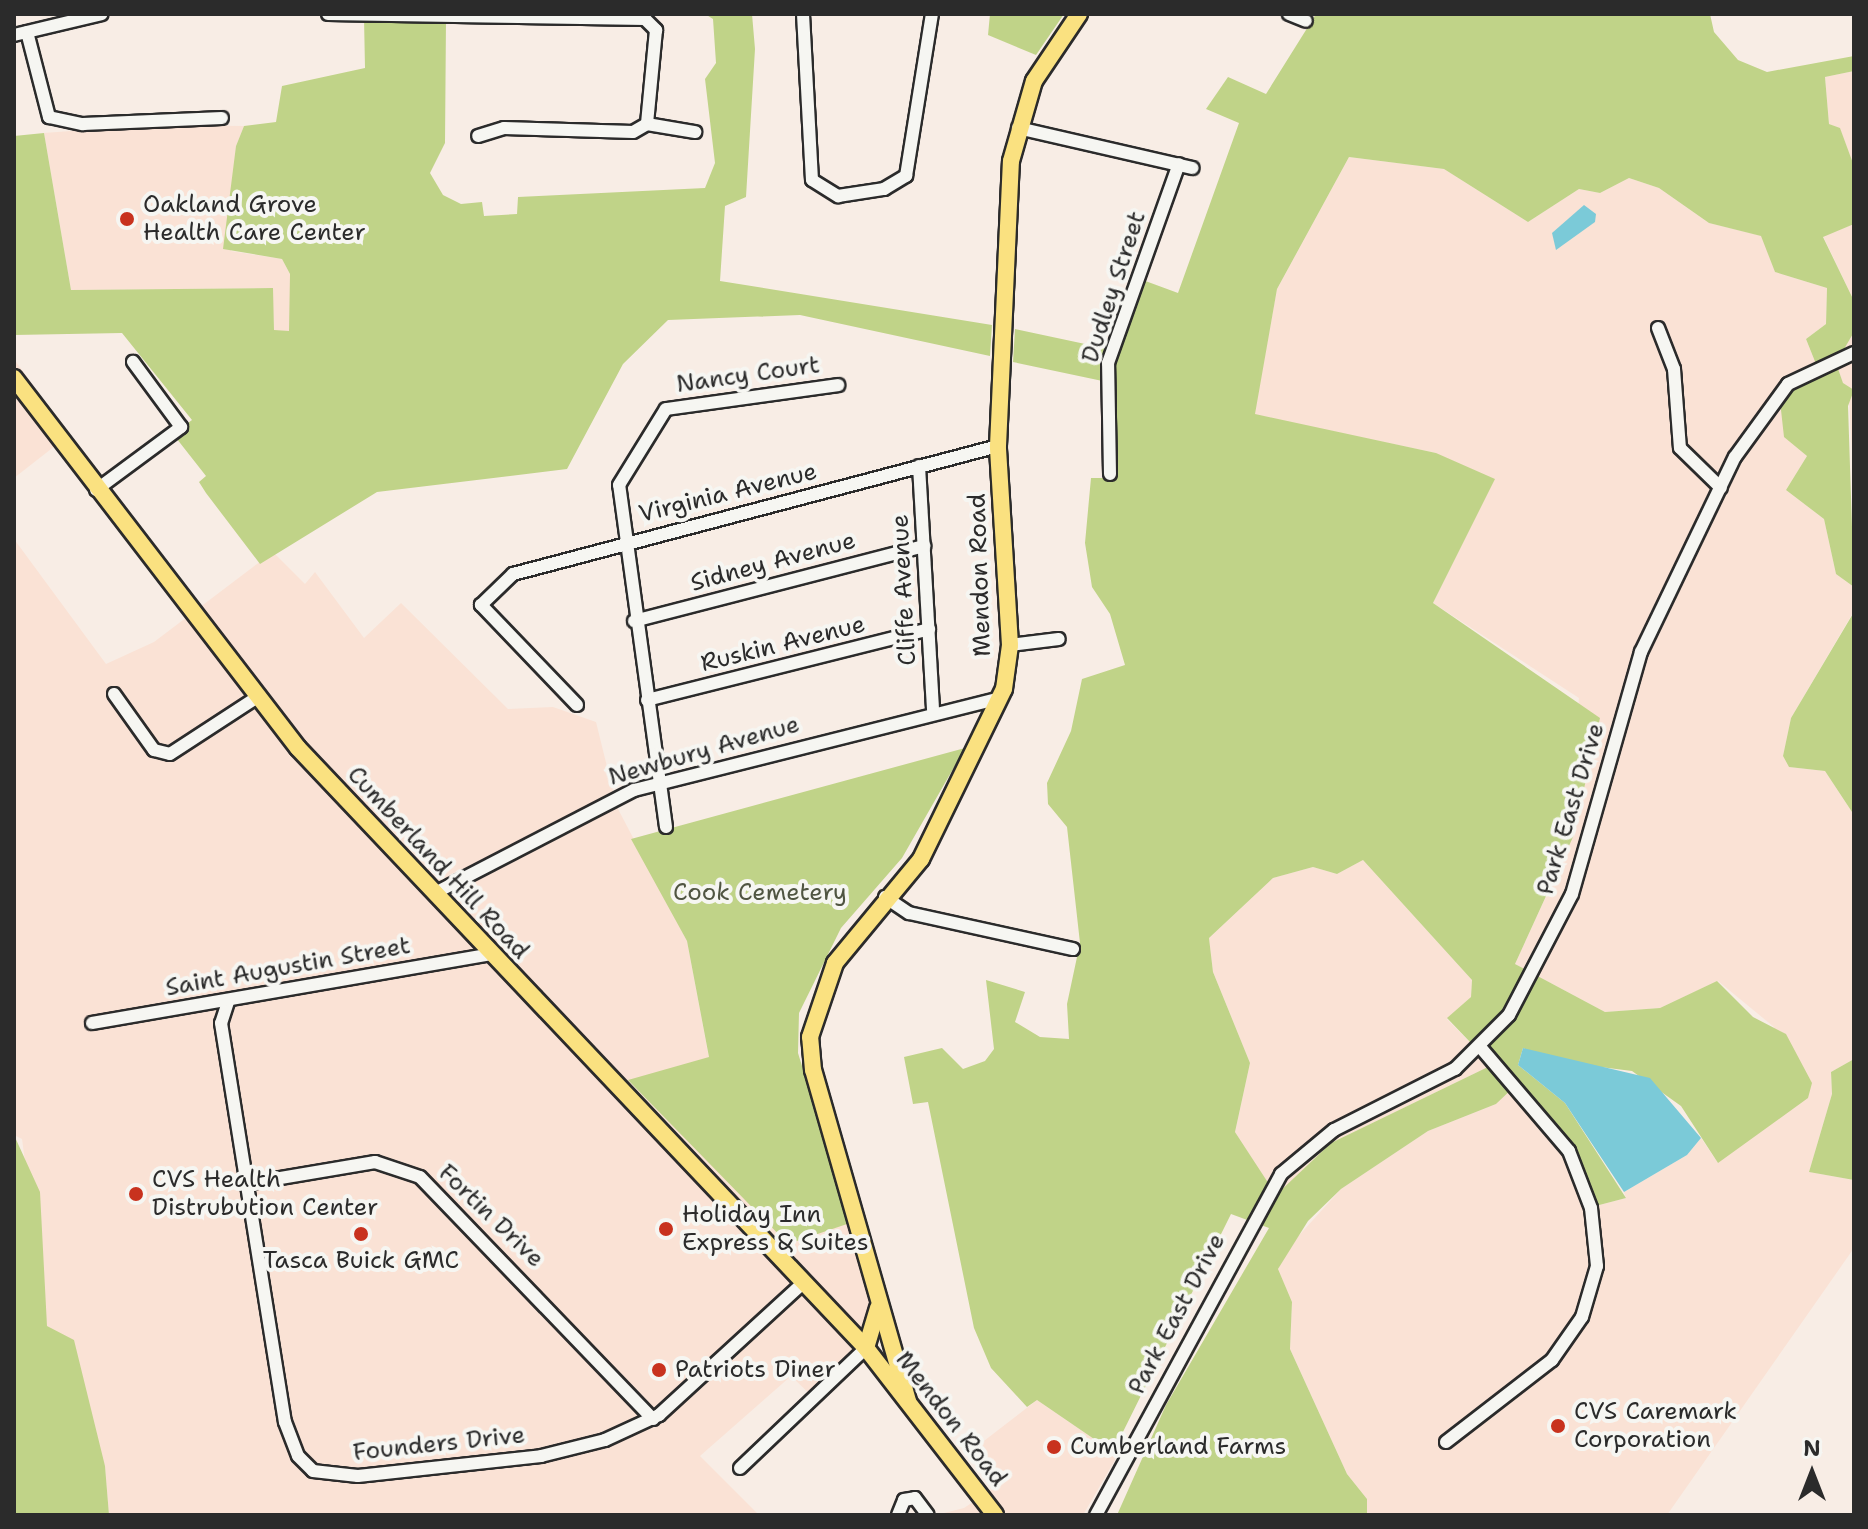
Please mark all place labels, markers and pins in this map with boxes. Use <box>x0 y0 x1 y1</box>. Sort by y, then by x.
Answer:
place label: Oakland Grove Health Care Center <box>143 191 366 247</box>
marker: Oakland Grove Health Care Center <box>118 210 136 228</box>
place label: CVS Health Distrubution Center <box>152 1166 378 1222</box>
marker: CVS Health Distrubution Center <box>127 1185 145 1203</box>
place label: Holiday Inn Express & Suites <box>682 1201 869 1257</box>
marker: Holiday Inn Express & Suites <box>657 1220 675 1238</box>
marker: Tasca Buick GMC <box>352 1225 370 1243</box>
place label: Tasca Buick GMC <box>263 1247 459 1275</box>
place label: Patriots Diner <box>675 1356 836 1384</box>
marker: Patriots Diner <box>650 1361 668 1379</box>
place label: CVS Caremark Corporation <box>1574 1398 1737 1454</box>
marker: CVS Caremark Corporation <box>1549 1417 1567 1435</box>
place label: Cumberland Farms <box>1070 1433 1286 1461</box>
marker: Cumberland Farms <box>1045 1438 1063 1456</box>

